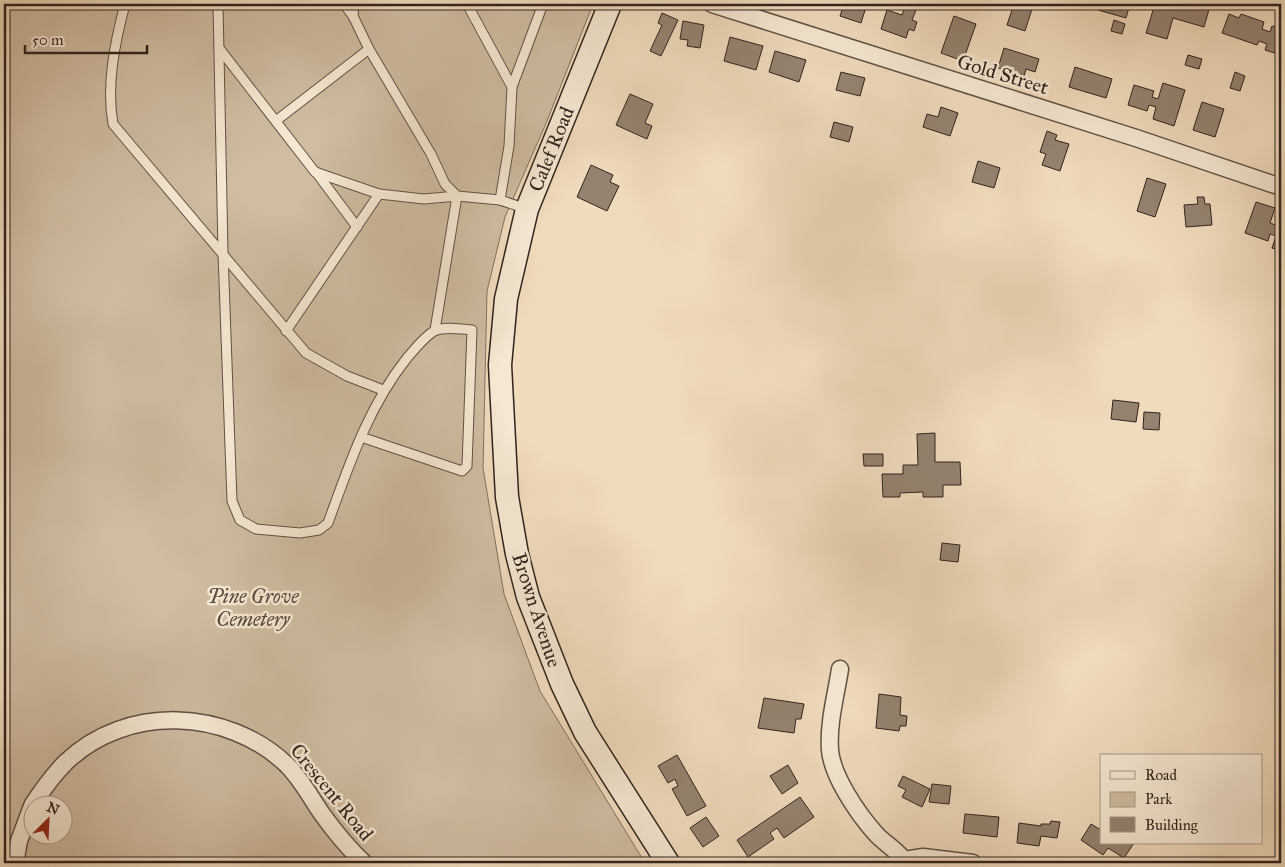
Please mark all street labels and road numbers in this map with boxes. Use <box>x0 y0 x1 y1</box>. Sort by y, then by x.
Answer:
street label: Gold Street <box>954 49 1052 99</box>
street label: Calef Road <box>523 103 579 195</box>
street label: Brown Avenue <box>507 550 567 670</box>
street label: Crescent Road <box>286 739 378 845</box>

